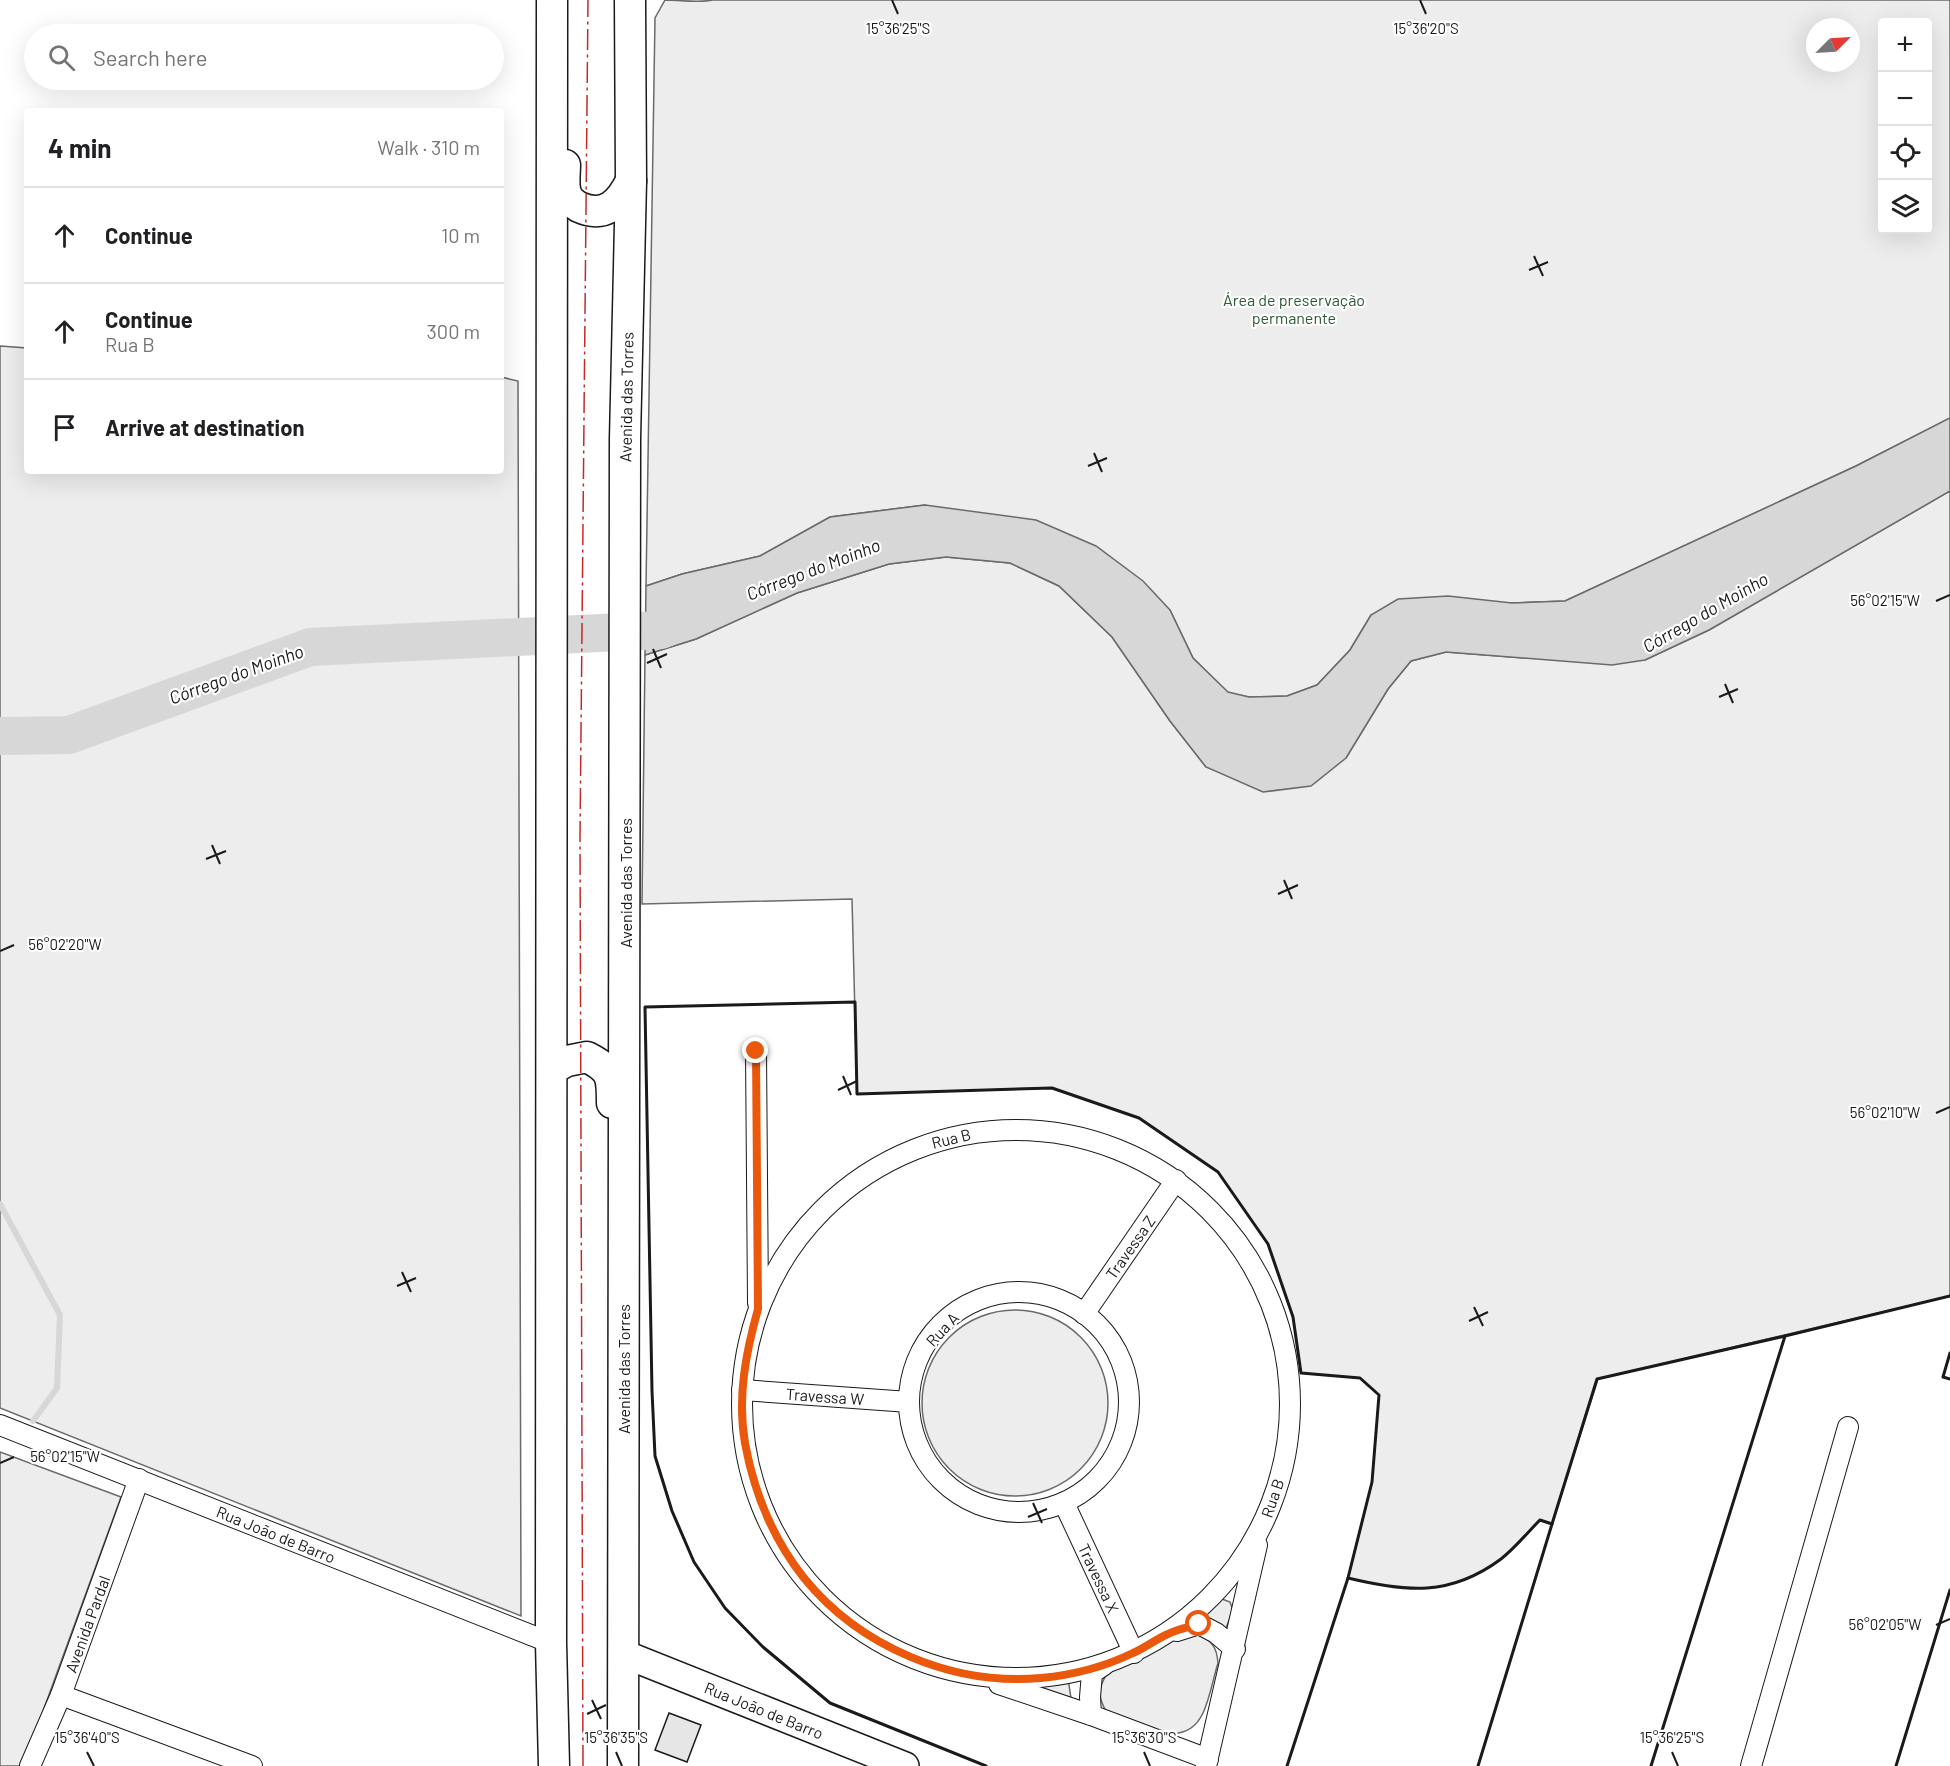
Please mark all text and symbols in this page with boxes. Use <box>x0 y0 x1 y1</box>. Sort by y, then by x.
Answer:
north arrow <box>1806 18 1860 72</box>
map controls <box>1878 18 1932 234</box>
button: + <box>1878 18 1932 72</box>
text: 15°36'25"S <box>866 19 930 37</box>
text: 15°36'20"S <box>1393 19 1459 37</box>
search box <box>24 24 504 90</box>
icon: search <box>45 41 78 74</box>
text: Search here <box>93 44 207 70</box>
button: − <box>1878 72 1932 126</box>
button: locate <box>1878 126 1932 180</box>
text: 4 min <box>48 132 112 163</box>
text: Walk · 310 m <box>377 135 480 159</box>
button: layers <box>1878 180 1932 234</box>
icon: ahead <box>48 219 81 252</box>
text: Continue <box>105 222 193 248</box>
text: 10 m <box>441 223 480 247</box>
park label: Área de preservação permanente <box>1223 290 1365 327</box>
text: Continue <box>105 306 193 332</box>
icon: ahead <box>48 315 81 348</box>
text: 300 m <box>427 319 480 343</box>
text: Rua B <box>105 332 155 356</box>
street label: Avenida das Torres <box>615 332 637 462</box>
icon: arrive <box>48 411 81 444</box>
text: Arrive at destination <box>105 414 304 440</box>
water label: Córrego do Moinho <box>743 533 883 605</box>
water label: Córrego do Moinho <box>1638 567 1772 657</box>
text: 56°02'15"W <box>1850 591 1920 609</box>
water label: Córrego do Moinho <box>166 639 306 709</box>
street label: Avenida das Torres <box>616 818 635 948</box>
text: 56°02'20"W <box>28 935 102 953</box>
route end <box>742 1037 768 1063</box>
text: 56°02'10"W <box>1850 1103 1920 1121</box>
street label: Rua B <box>929 1124 973 1152</box>
street label: Travessa Z <box>1101 1212 1159 1282</box>
street label: Avenida das Torres <box>614 1304 633 1434</box>
street label: Rua A <box>922 1308 963 1350</box>
street label: Travessa W <box>785 1384 865 1408</box>
text: 56°02'15"W <box>30 1447 100 1465</box>
street label: Rua B <box>1257 1476 1287 1520</box>
street label: Rua João de Barro <box>214 1501 338 1567</box>
street label: Travessa X <box>1075 1541 1123 1615</box>
street label: Avenida Pardal <box>61 1573 113 1675</box>
route start <box>1185 1610 1211 1636</box>
text: 56°02'05"W <box>1849 1615 1921 1633</box>
street label: Rua João de Barro <box>702 1677 826 1743</box>
text: 15°36'40"S <box>54 1728 120 1746</box>
text: 15°36'35"S <box>584 1728 648 1746</box>
text: 15°36'30"S <box>1111 1728 1177 1746</box>
text: 15°36'25"S <box>1640 1728 1704 1746</box>

